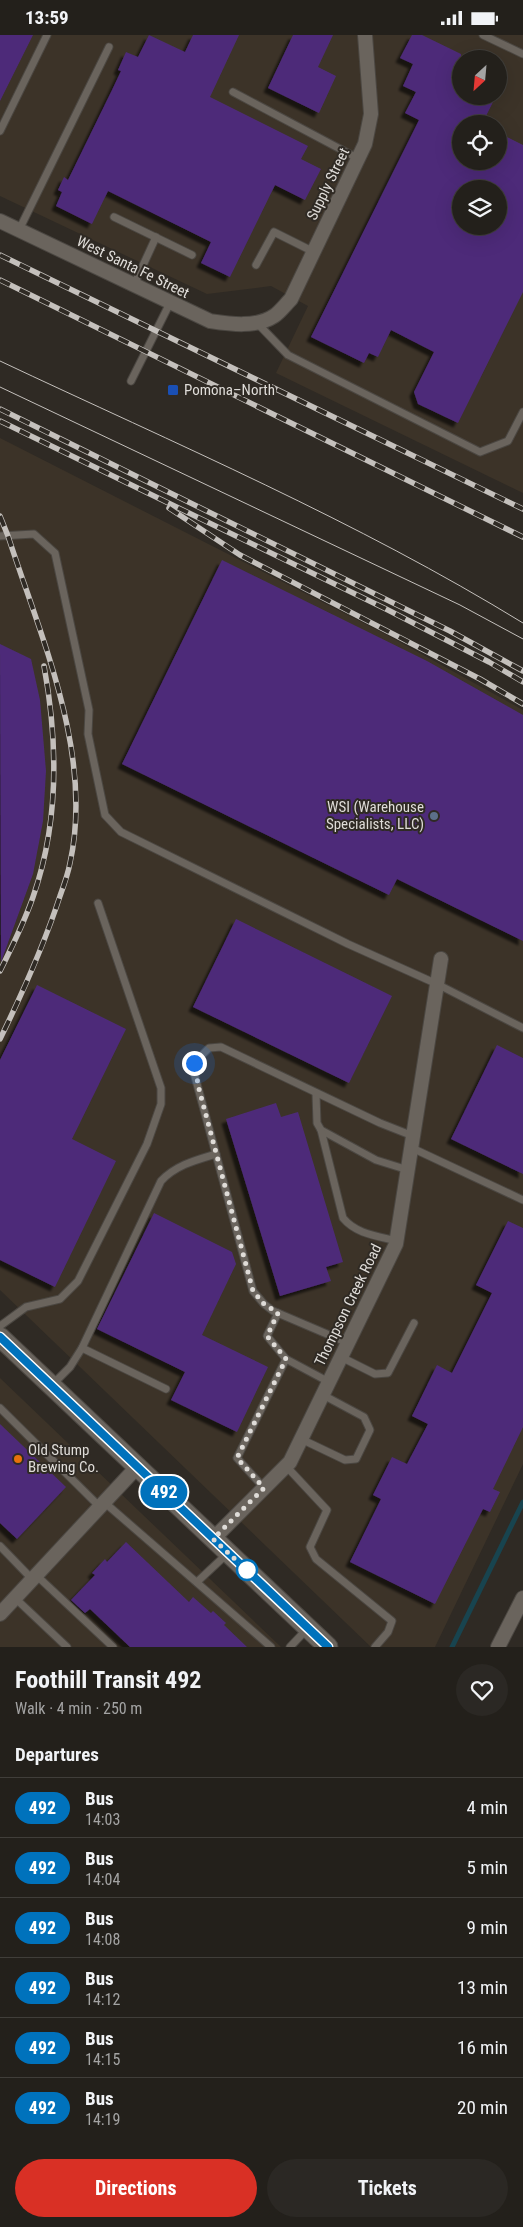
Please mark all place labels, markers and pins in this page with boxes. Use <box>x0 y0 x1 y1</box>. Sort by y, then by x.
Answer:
place label: Pomona–North <box>184 381 275 399</box>
marker: Pomona–North <box>166 383 180 397</box>
place label: WSI (Warehouse Specialists, LLC) <box>326 798 424 833</box>
marker: WSI (Warehouse Specialists, LLC) <box>428 810 440 822</box>
place label: Old Stump Brewing Co. <box>28 1441 99 1476</box>
marker: Old Stump Brewing Co. <box>12 1453 24 1465</box>
unlabelled marker <box>236 1559 258 1581</box>

